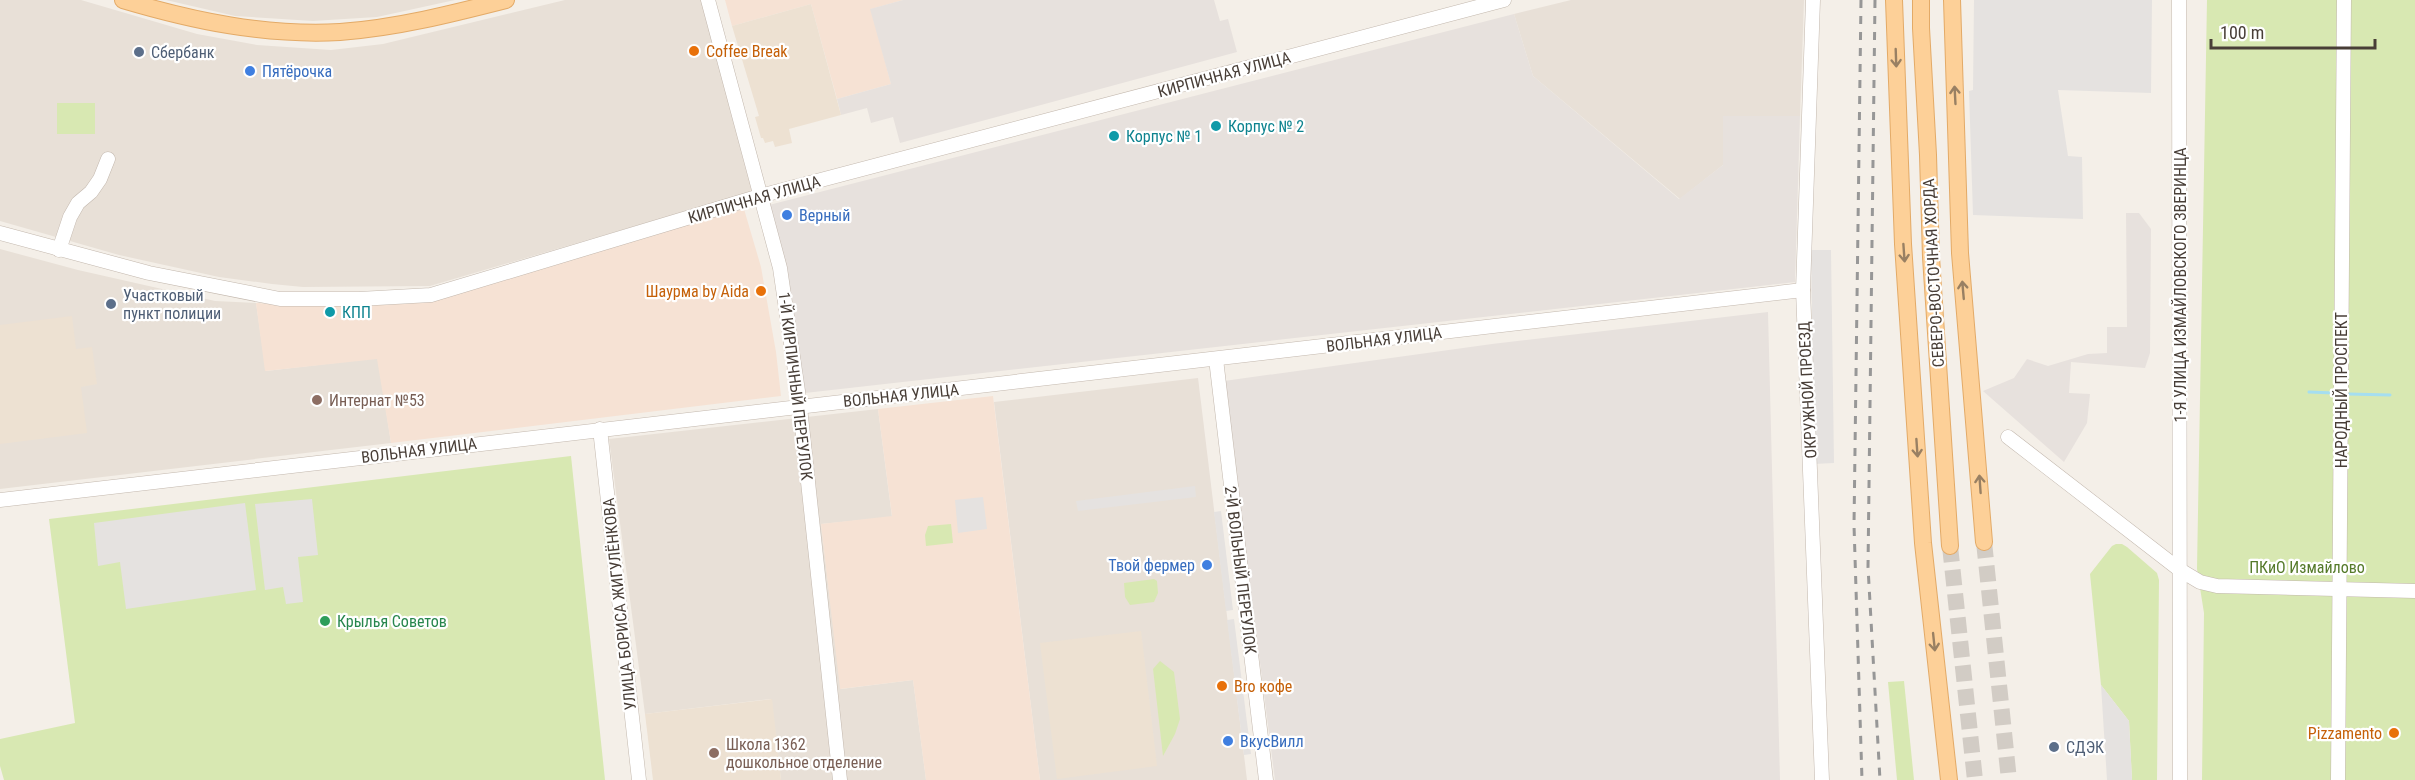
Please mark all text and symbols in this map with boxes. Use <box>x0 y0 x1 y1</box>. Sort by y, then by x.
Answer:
scale bar <box>2211 12 2374 50</box>
text: 100 m <box>2220 22 2264 43</box>
place label: Coffee Break <box>706 42 788 61</box>
place label: Сбербанк <box>151 43 215 62</box>
marker: Coffee Break <box>687 44 701 58</box>
marker: Сбербанк <box>132 45 146 59</box>
street label: КИРПИЧНАЯ УЛИЦА <box>1156 48 1293 101</box>
one-way arrow <box>1890 48 1901 68</box>
place label: Пятёрочка <box>262 62 332 81</box>
marker: Пятёрочка <box>243 64 257 78</box>
one-way arrow <box>1950 85 1961 105</box>
place label: Корпус № 2 <box>1228 117 1304 136</box>
marker: Корпус № 2 <box>1209 119 1223 133</box>
place label: Корпус № 1 <box>1126 127 1202 146</box>
marker: Корпус № 1 <box>1107 129 1121 143</box>
street label: 1-Я УЛИЦА ИЗМАЙЛОВСКОГО ЗВЕРИНЦА <box>2171 148 2190 422</box>
street label: КИРПИЧНАЯ УЛИЦА <box>686 172 822 227</box>
street label: СЕВЕРО-ВОСТОЧНАЯ ХОРДА <box>1919 178 1948 368</box>
place label: Верный <box>799 206 850 225</box>
marker: Верный <box>780 208 794 222</box>
one-way arrow <box>1899 243 1910 263</box>
one-way arrow <box>1957 280 1968 300</box>
place label: Шаурма by Aida <box>646 282 749 301</box>
marker: Шаурма by Aida <box>754 284 768 298</box>
place label: Участковый пункт полиции <box>123 286 221 323</box>
street label: 1-Й КИРПИЧНЫЙ ПЕРЕУЛОК <box>775 291 816 481</box>
marker: Участковый пункт полиции <box>104 297 118 311</box>
place label: КПП <box>342 303 371 322</box>
marker: КПП <box>323 305 337 319</box>
street label: НАРОДНЫЙ ПРОСПЕКТ <box>2332 312 2351 468</box>
street label: ОКРУЖНОЙ ПРОЕЗД <box>1794 321 1821 459</box>
street label: ВОЛЬНАЯ УЛИЦА <box>1325 323 1443 356</box>
street label: ВОЛЬНАЯ УЛИЦА <box>842 380 960 411</box>
place label: Интернат №53 <box>329 391 425 410</box>
marker: Интернат №53 <box>310 393 324 407</box>
street label: ВОЛЬНАЯ УЛИЦА <box>360 434 478 467</box>
one-way arrow <box>1912 437 1923 457</box>
one-way arrow <box>1974 474 1985 494</box>
street label: 2-Й ВОЛЬНЫЙ ПЕРЕУЛОК <box>1221 485 1260 655</box>
street label: УЛИЦА БОРИСА ЖИГУЛЁНКОВА <box>599 497 640 711</box>
place label: Твой фермер <box>1108 556 1195 575</box>
marker: Твой фермер <box>1200 558 1214 572</box>
park label: ПКиО Измайлово <box>2249 558 2365 577</box>
place label: Крылья Советов <box>337 612 447 631</box>
marker: Крылья Советов <box>318 614 332 628</box>
one-way arrow <box>1929 632 1940 652</box>
place label: Bro кофе <box>1234 677 1292 696</box>
marker: Bro кофе <box>1215 679 1229 693</box>
place label: Pizzamento <box>2308 724 2382 743</box>
marker: Pizzamento <box>2387 726 2401 740</box>
place label: ВкусВилл <box>1240 732 1304 751</box>
marker: ВкусВилл <box>1221 734 1235 748</box>
place label: Школа 1362 дошкольное отделение <box>726 735 882 772</box>
place label: СДЭК <box>2066 738 2104 757</box>
marker: СДЭК <box>2047 740 2061 754</box>
marker: Школа 1362 дошкольное отделение <box>707 746 721 760</box>

